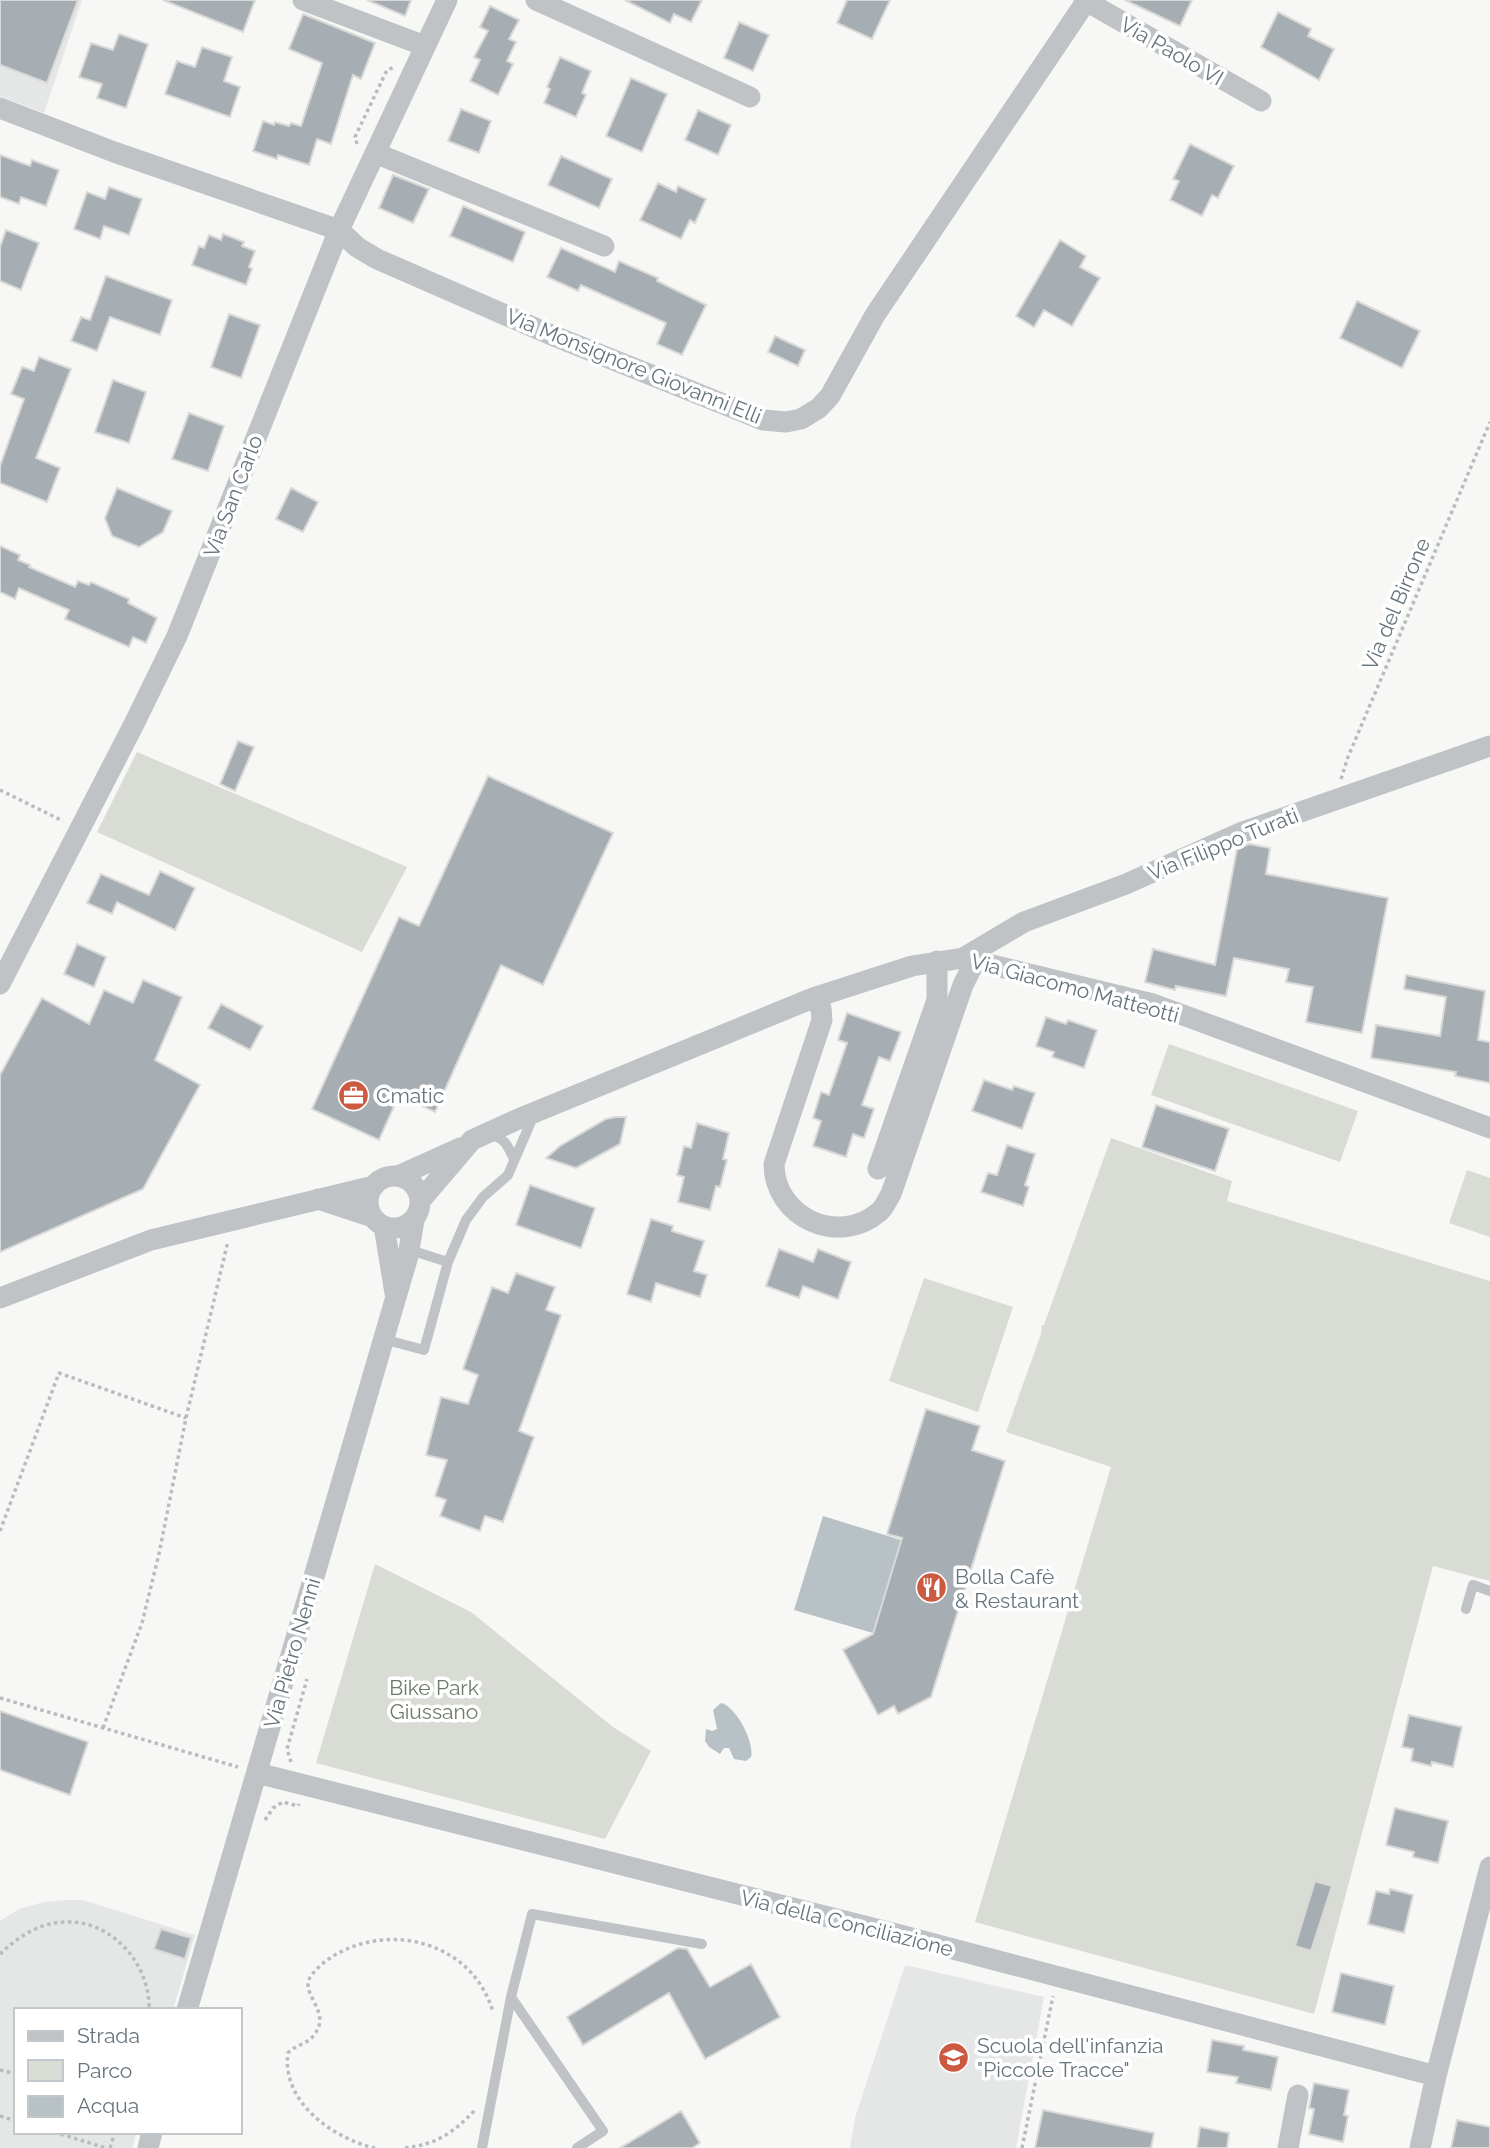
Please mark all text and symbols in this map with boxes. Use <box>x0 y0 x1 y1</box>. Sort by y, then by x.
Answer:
street label: Via Paolo VI <box>1116 11 1228 91</box>
street label: Via Monsignore Giovanni Elli <box>503 303 765 429</box>
street label: Via San Carlo <box>198 431 268 561</box>
street label: Via del Birrone <box>1357 534 1435 674</box>
street label: Via Filippo Turati <box>1144 802 1302 886</box>
street label: Via Giacomo Matteotti <box>968 948 1182 1028</box>
office icon: Cmatic <box>336 1078 370 1112</box>
place label: Cmatic <box>376 1083 444 1108</box>
place label: Bolla Cafè & Restaurant <box>955 1564 1079 1613</box>
restaurant icon: Bolla Cafè & Restaurant <box>915 1571 949 1605</box>
street label: Via Pietro Nenni <box>259 1575 325 1731</box>
park label: Bike Park Giussano <box>389 1675 479 1724</box>
street label: Via della Conciliazione <box>738 1884 956 1962</box>
legend <box>14 2008 242 2134</box>
text: Strada <box>77 2023 140 2048</box>
place label: Scuola dell'infanzia "Piccole Tracce" <box>977 2033 1163 2082</box>
school or university icon: Scuola dell'infanzia "Piccole Tracce" <box>937 2040 971 2074</box>
text: Parco <box>77 2058 132 2083</box>
text: Acqua <box>77 2093 139 2118</box>

